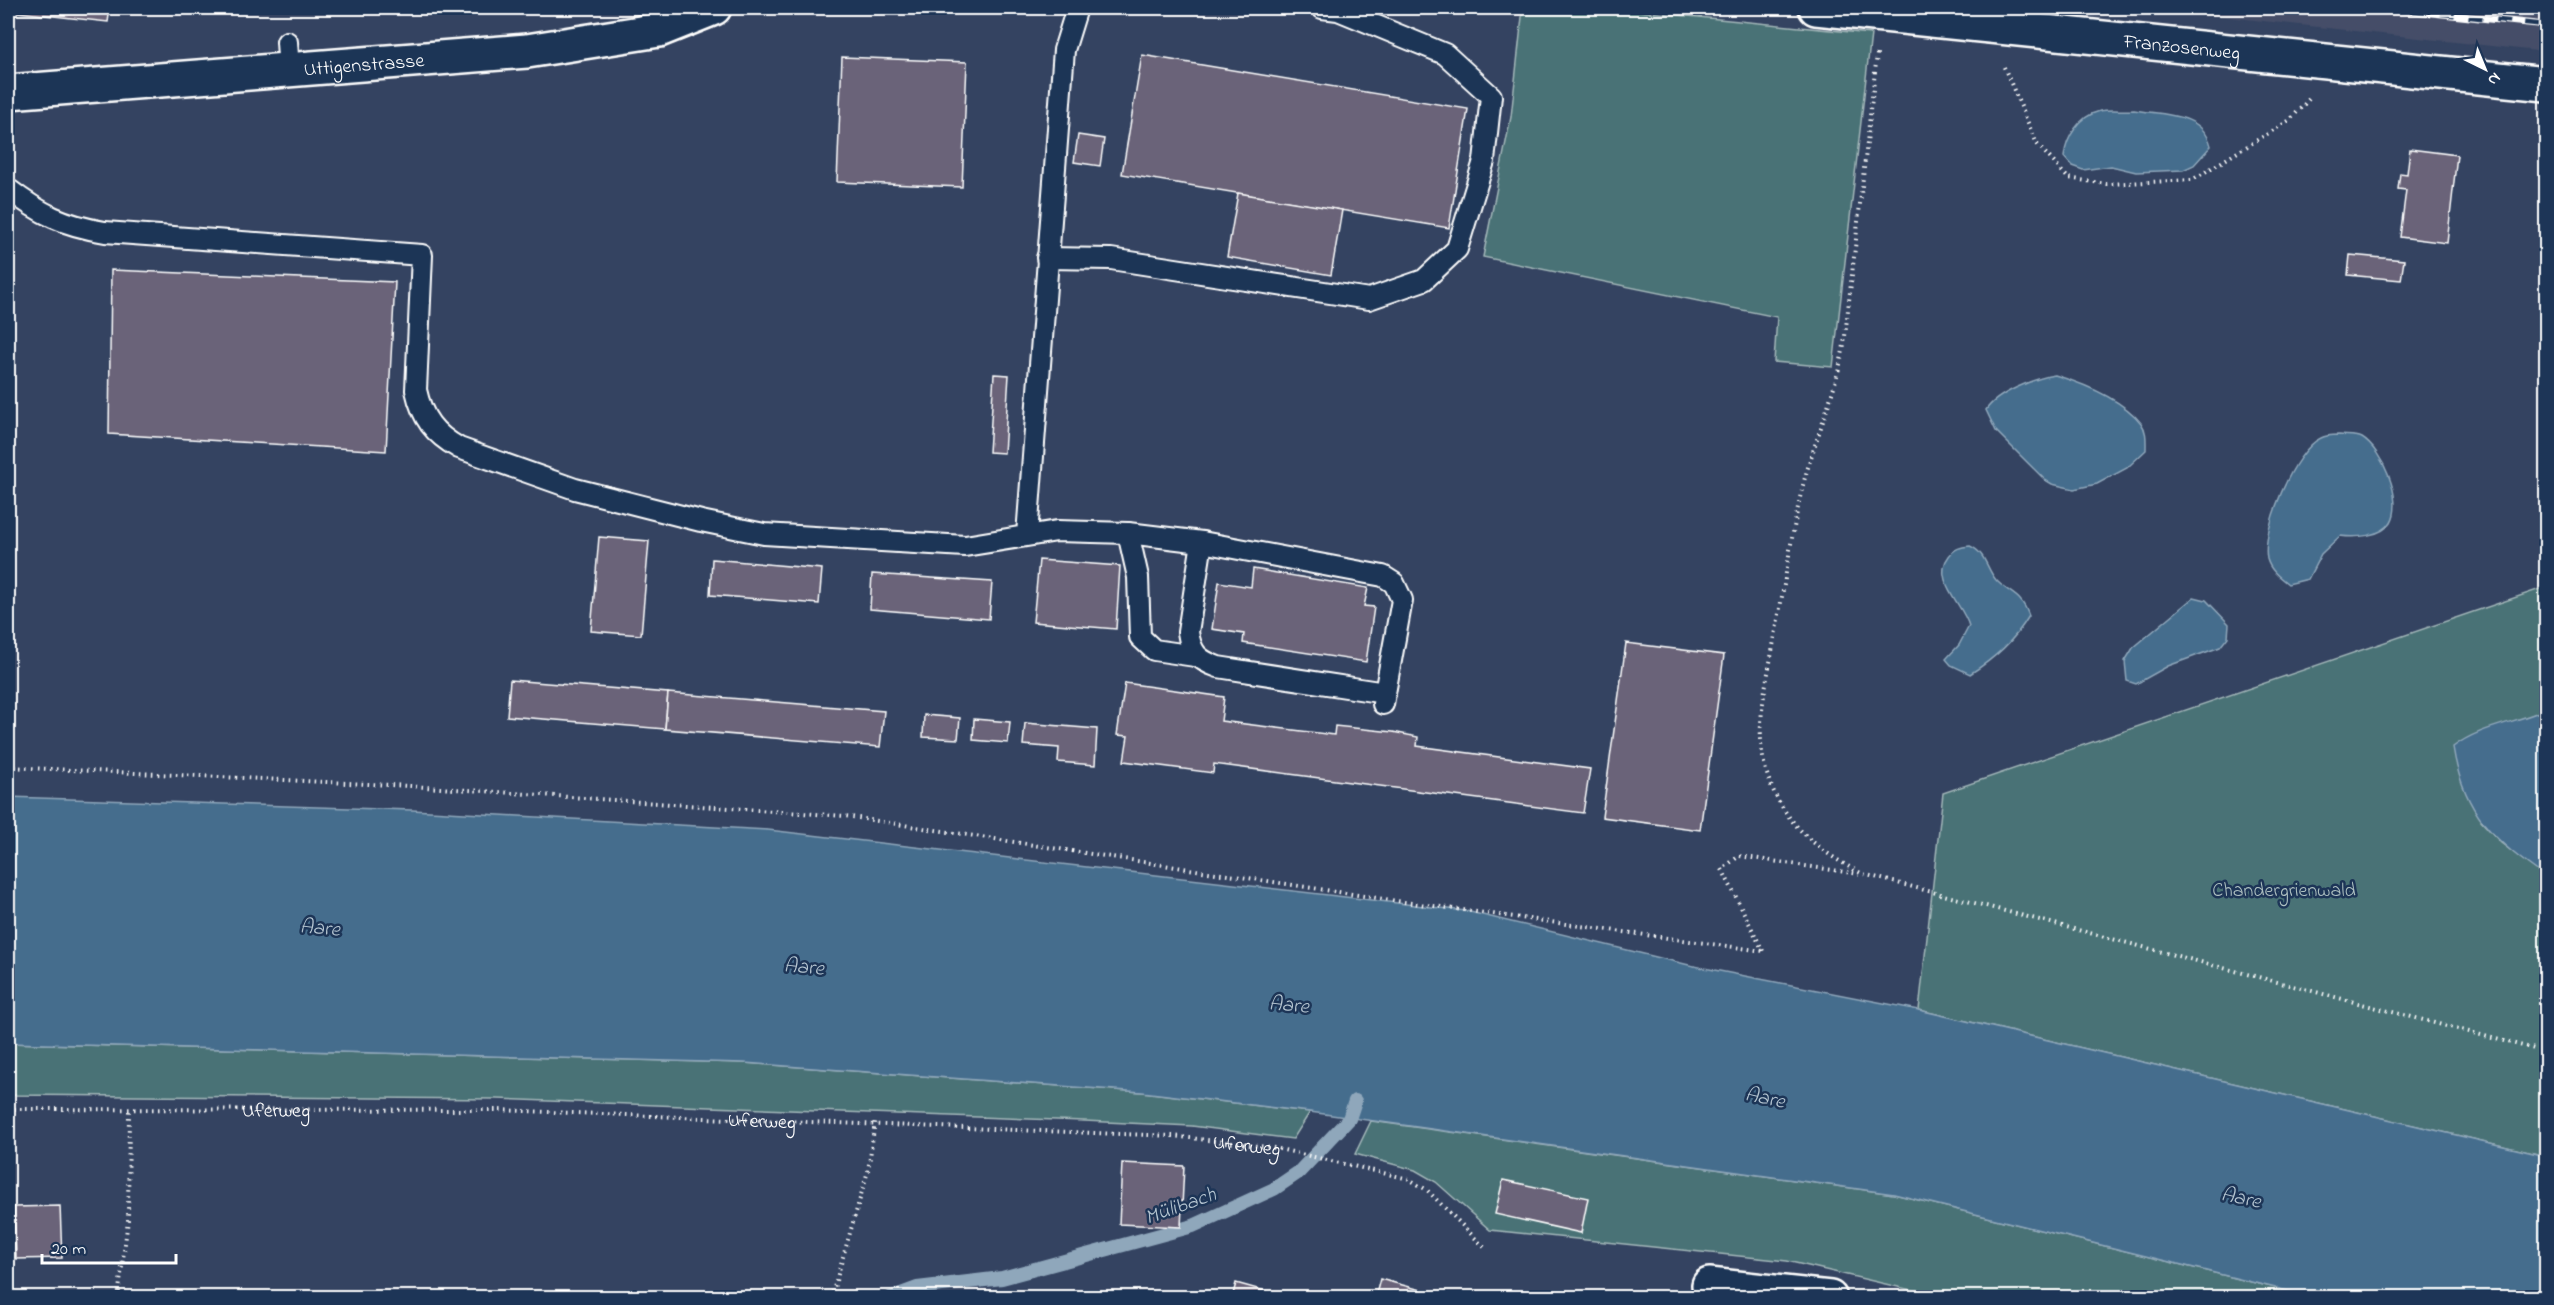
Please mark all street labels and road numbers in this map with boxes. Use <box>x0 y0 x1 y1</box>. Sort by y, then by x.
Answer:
street label: Franzosenweg <box>2121 28 2242 70</box>
street label: Uttigenstrasse <box>303 47 425 86</box>
street label: Uferweg <box>242 1097 310 1128</box>
street label: Uferweg <box>727 1107 796 1139</box>
street label: Uferweg <box>1211 1129 1283 1167</box>

